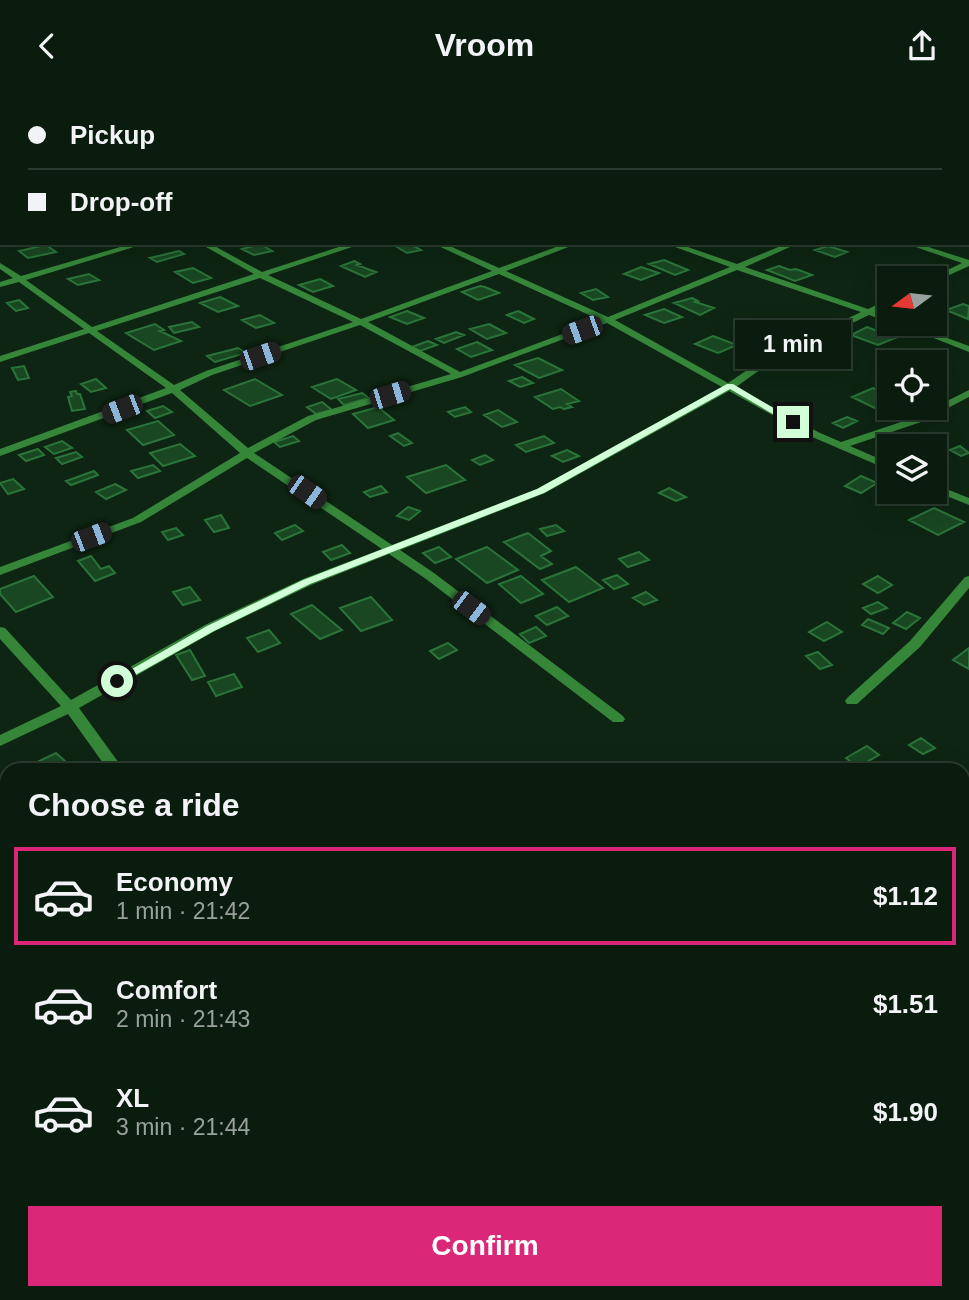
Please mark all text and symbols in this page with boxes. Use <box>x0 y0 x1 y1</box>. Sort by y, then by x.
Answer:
icon: back <box>28 27 66 65</box>
text: Vroom <box>435 27 534 63</box>
icon: share <box>903 27 941 65</box>
text: Pickup <box>70 120 155 150</box>
text: Drop-off <box>70 187 173 217</box>
north arrow <box>877 266 947 336</box>
map controls <box>877 266 947 504</box>
car <box>559 313 606 347</box>
callout: 1 min <box>735 321 851 369</box>
text: 1 min <box>763 331 823 357</box>
car <box>237 339 284 373</box>
button: locate <box>877 350 947 420</box>
car <box>367 379 414 411</box>
car <box>99 392 146 426</box>
route end <box>777 406 809 438</box>
button: layers <box>877 434 947 504</box>
car <box>284 471 331 513</box>
car <box>68 520 115 554</box>
car <box>448 587 495 629</box>
route start <box>101 665 133 697</box>
text: Choose a ride <box>28 787 240 823</box>
icon: car <box>32 865 95 928</box>
text: Economy <box>116 867 233 897</box>
text: $1.12 <box>873 881 938 911</box>
text: 1 min · 21:42 <box>116 898 250 924</box>
icon: car <box>32 973 95 1036</box>
text: Comfort <box>116 975 217 1005</box>
text: $1.51 <box>873 989 938 1019</box>
text: 2 min · 21:43 <box>116 1006 250 1032</box>
icon: car <box>32 1081 95 1144</box>
text: XL <box>116 1083 149 1113</box>
text: $1.90 <box>873 1097 938 1127</box>
text: 3 min · 21:44 <box>116 1114 250 1140</box>
button: Confirm <box>28 1206 942 1286</box>

